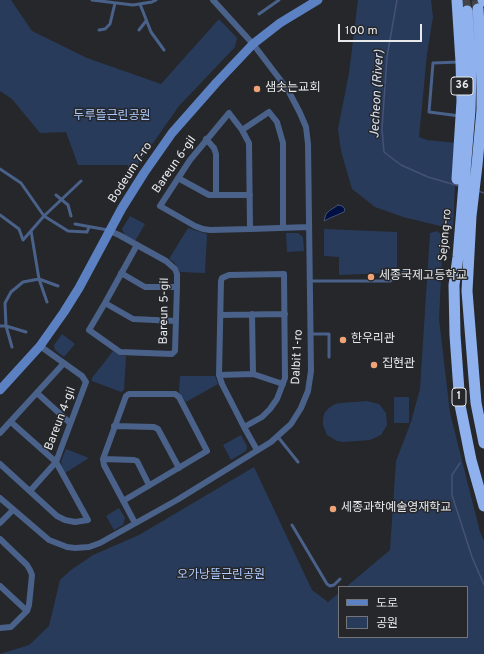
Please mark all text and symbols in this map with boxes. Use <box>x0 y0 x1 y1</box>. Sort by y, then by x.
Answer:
scale bar <box>340 16 424 42</box>
text: 100 m <box>345 23 378 39</box>
water label: Jecheon (River) <box>368 49 388 139</box>
road number: 36 <box>451 77 473 95</box>
place label: 샘솟는교회 <box>265 82 320 96</box>
marker: 샘솟는교회 <box>252 84 262 94</box>
park label: 두루뜰근린공원 <box>73 110 151 124</box>
street label: Bareun 6-gil <box>150 134 200 196</box>
street label: Bodeum 7-ro <box>106 140 156 206</box>
street label: Sejong-ro <box>437 208 455 262</box>
place label: 세종국제고등학교 <box>379 270 467 284</box>
marker: 세종국제고등학교 <box>366 272 376 282</box>
street label: Bareun 5-gil <box>157 277 173 345</box>
street label: Dalbit 1-ro <box>289 329 307 385</box>
place label: 한우리관 <box>351 333 395 347</box>
marker: 한우리관 <box>338 335 348 345</box>
place label: 집현관 <box>382 358 415 372</box>
marker: 집현관 <box>369 360 379 370</box>
street label: Bareun 4-gil <box>42 385 80 453</box>
road number: 1 <box>452 388 466 406</box>
place label: 세종과학예술영재학교 <box>341 502 451 516</box>
marker: 세종과학예술영재학교 <box>328 504 338 514</box>
park label: 오가낭뜰근린공원 <box>177 569 265 583</box>
legend <box>338 586 468 638</box>
text: 도로 <box>376 596 398 612</box>
text: 공원 <box>376 616 398 632</box>

